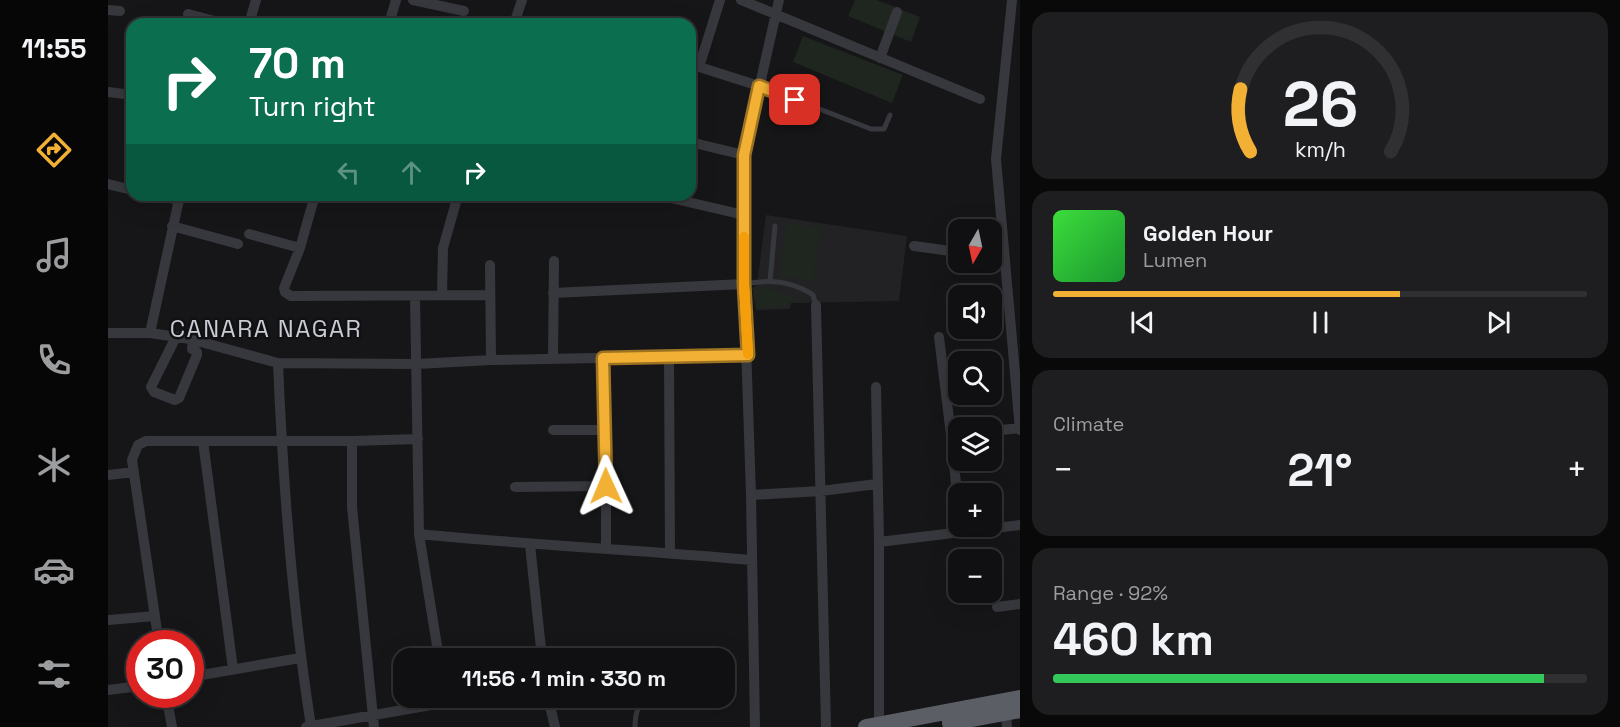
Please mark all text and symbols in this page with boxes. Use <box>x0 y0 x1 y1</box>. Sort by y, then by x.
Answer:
text: 11:55 <box>22 31 86 66</box>
text: 70 m <box>249 37 346 90</box>
icon: right <box>150 42 228 120</box>
text: 26 <box>1282 66 1358 145</box>
pin <box>769 74 820 125</box>
icon: arrive <box>778 83 811 116</box>
text: Turn right <box>249 89 376 124</box>
icon: directions <box>33 129 75 171</box>
text: km/h <box>1294 137 1346 164</box>
icon: left <box>332 156 365 189</box>
icon: ahead <box>395 156 428 189</box>
icon: right <box>458 156 491 189</box>
north arrow <box>948 219 1002 273</box>
map controls <box>948 219 1002 603</box>
text: Golden Hour <box>1143 219 1273 247</box>
icon: music <box>33 234 75 276</box>
text: Lumen <box>1143 247 1207 273</box>
button: sound <box>948 285 1002 339</box>
icon: previous <box>1126 306 1159 339</box>
icon: pause <box>1304 306 1337 339</box>
icon: next <box>1482 306 1515 339</box>
district label: CANARA NAGAR <box>170 313 362 344</box>
icon: phone <box>33 339 75 381</box>
button: search <box>948 351 1002 405</box>
text: Climate <box>1053 411 1124 437</box>
button: layers <box>948 417 1002 471</box>
text: 21° <box>1288 442 1352 499</box>
icon: climate <box>33 444 75 486</box>
text: − <box>1053 449 1073 491</box>
text: + <box>1567 449 1587 491</box>
position arrow <box>574 454 638 518</box>
button: + <box>948 483 1002 537</box>
icon: car <box>33 549 75 591</box>
button: − <box>948 549 1002 603</box>
text: Range · 92% <box>1053 580 1168 606</box>
text: 460 km <box>1053 611 1214 668</box>
speed limit sign: 30 <box>126 630 204 708</box>
icon: filters <box>33 653 75 695</box>
text: 11:56 · 1 min · 330 m <box>462 664 666 692</box>

